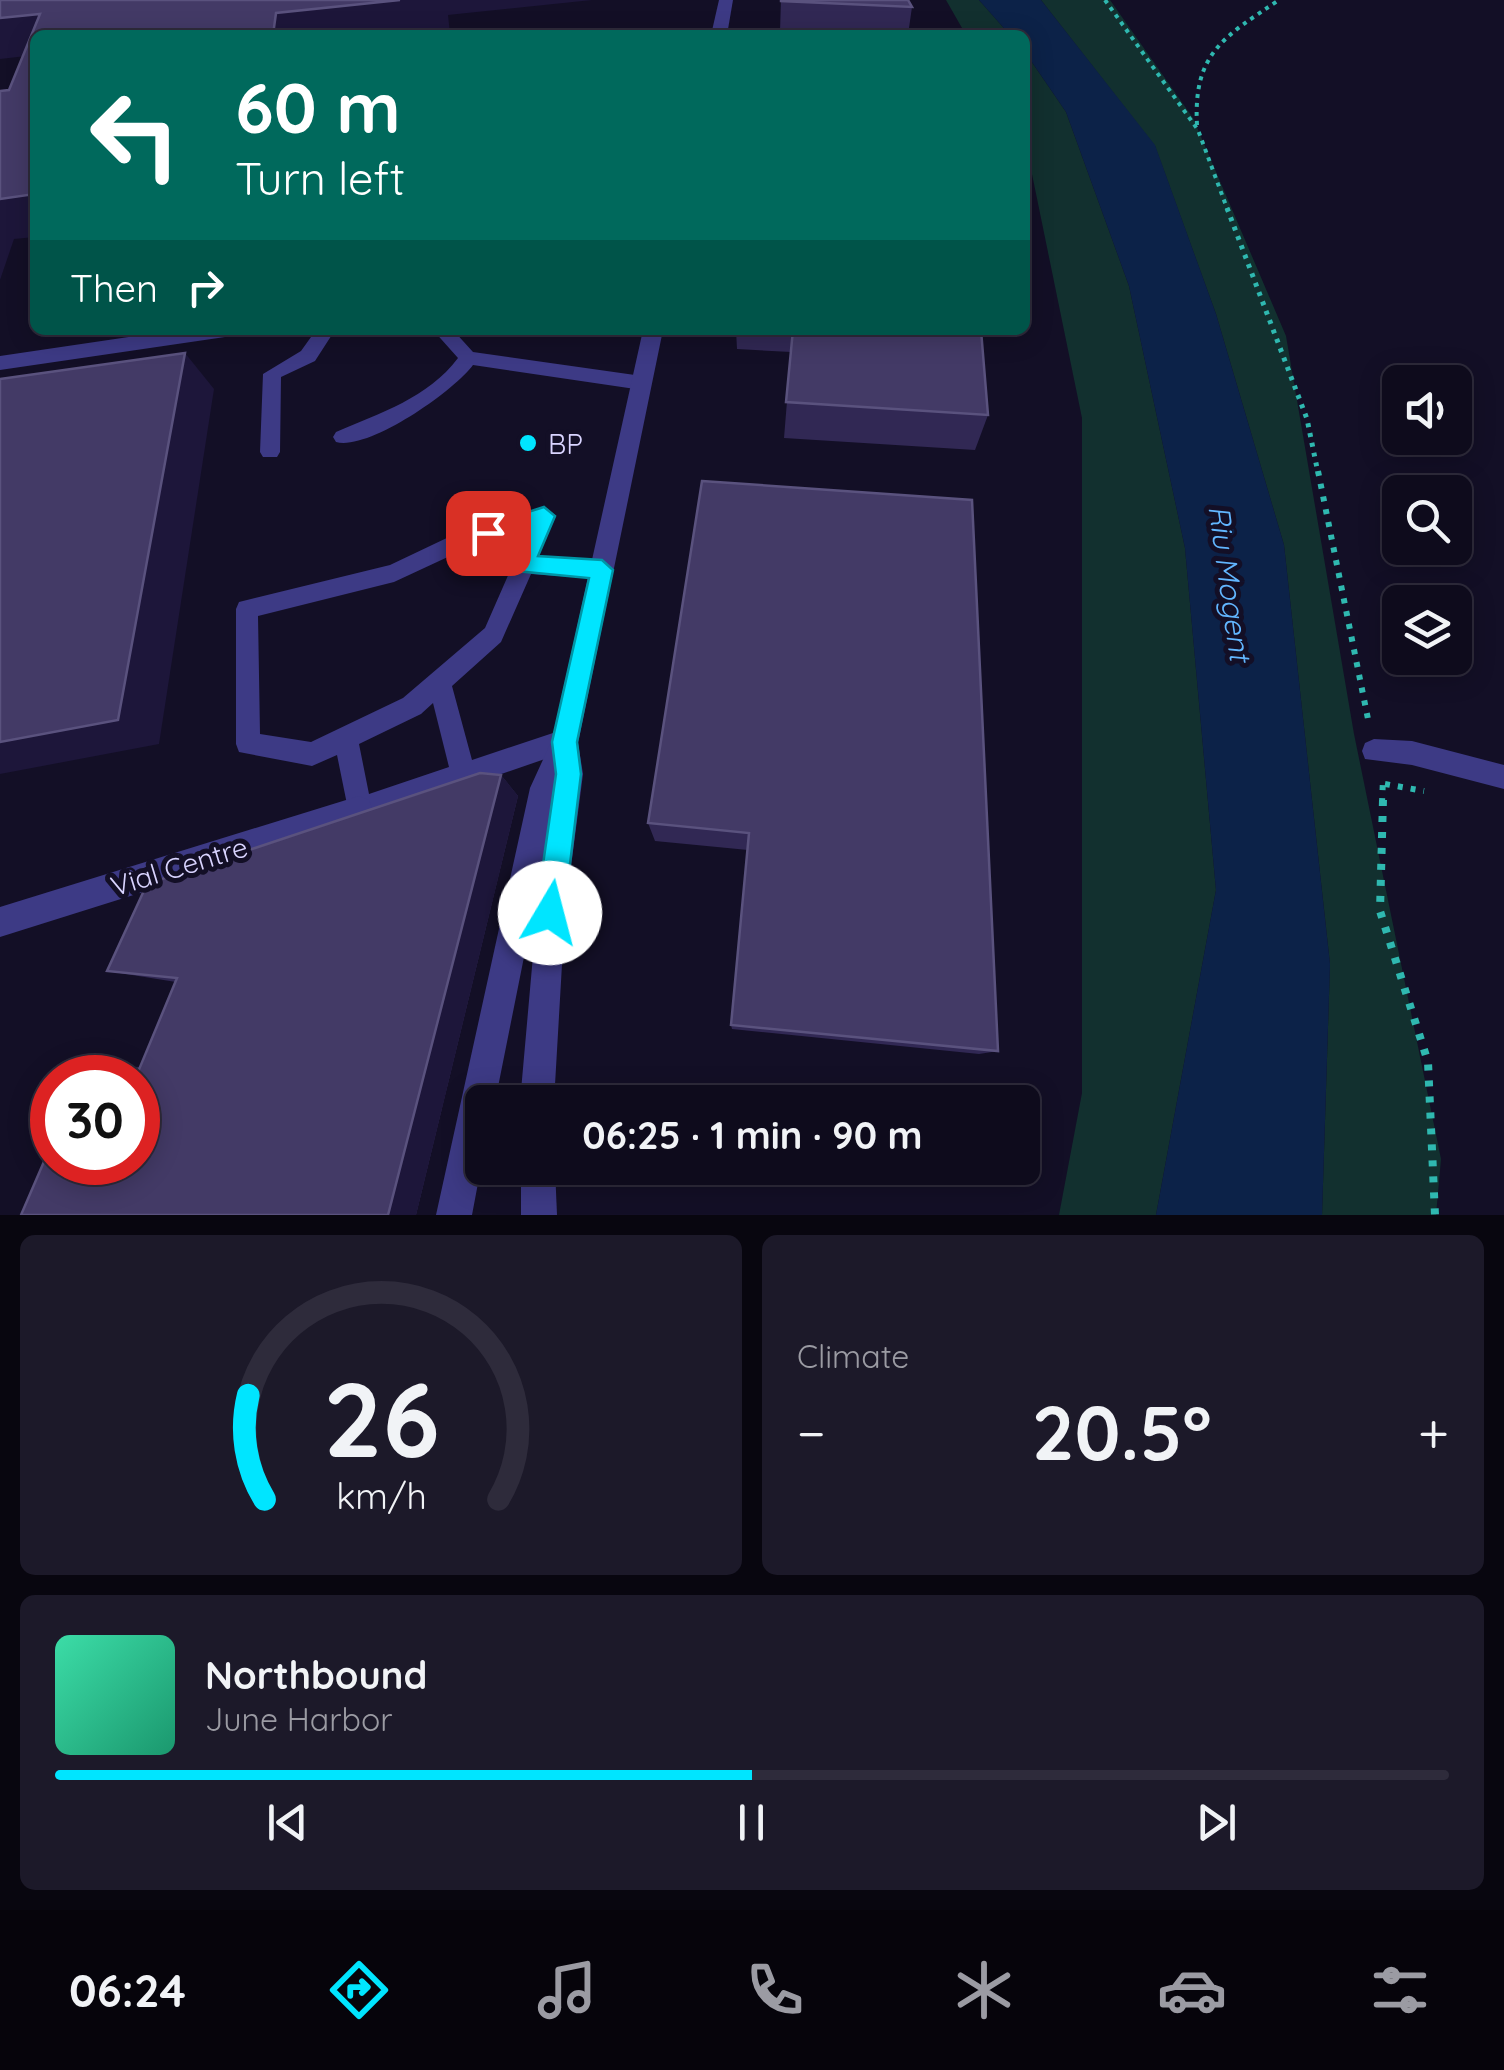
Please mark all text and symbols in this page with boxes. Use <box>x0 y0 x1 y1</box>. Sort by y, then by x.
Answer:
text: 60 m <box>235 63 401 151</box>
icon: left <box>70 70 200 200</box>
text: Turn left <box>235 150 405 206</box>
icon: right <box>178 260 233 315</box>
text: Then <box>70 264 158 312</box>
map controls <box>1382 365 1472 675</box>
button: sound <box>1382 365 1472 455</box>
place label: BP <box>548 426 583 461</box>
marker: BP <box>517 432 539 454</box>
button: search <box>1382 475 1472 565</box>
pin <box>446 491 531 576</box>
water label: Riu Mogent <box>1200 502 1260 666</box>
icon: arrive <box>461 506 516 561</box>
button: layers <box>1382 585 1472 675</box>
street label: Vial Centre <box>106 829 252 903</box>
position arrow <box>498 861 602 965</box>
speed limit sign: 30 <box>30 1055 160 1185</box>
text: 06:25 · 1 min · 90 m <box>582 1111 923 1159</box>
text: Climate <box>797 1336 909 1376</box>
text: 26 <box>323 1353 439 1483</box>
text: 20.5° <box>1032 1385 1212 1479</box>
text: − <box>797 1398 826 1467</box>
text: + <box>1418 1398 1449 1467</box>
text: km/h <box>336 1473 426 1518</box>
text: Northbound <box>205 1651 427 1699</box>
text: June Harbor <box>205 1699 393 1739</box>
icon: previous <box>260 1795 315 1850</box>
icon: pause <box>724 1795 779 1850</box>
icon: next <box>1189 1795 1244 1850</box>
icon: directions <box>324 1955 394 2025</box>
icon: music <box>532 1955 602 2025</box>
icon: phone <box>740 1955 810 2025</box>
icon: climate <box>949 1955 1019 2025</box>
icon: car <box>1157 1955 1227 2025</box>
icon: filters <box>1365 1955 1435 2025</box>
text: 06:24 <box>69 1962 186 2018</box>

